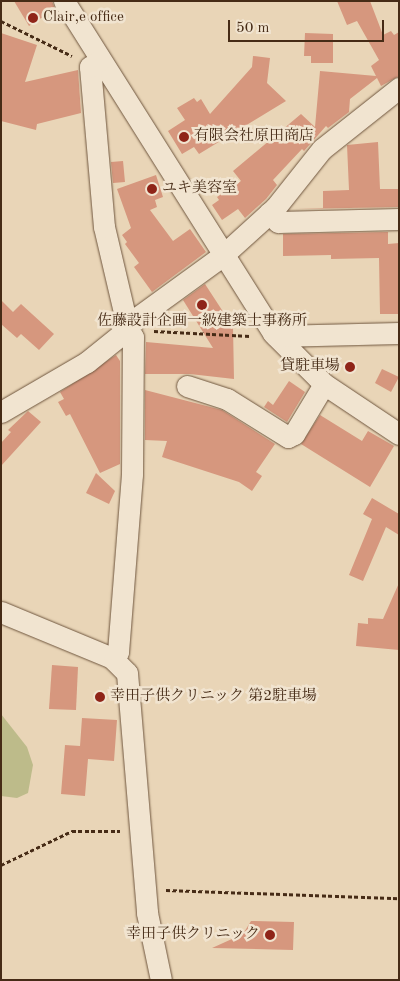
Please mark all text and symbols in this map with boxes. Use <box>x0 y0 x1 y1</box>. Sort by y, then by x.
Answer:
place label: Clair,e office <box>43 9 124 27</box>
scale bar <box>230 10 386 42</box>
marker: Clair,e office <box>27 12 39 24</box>
text: 50 m <box>236 21 270 36</box>
place label: 有限会社原田商店 <box>194 128 314 146</box>
marker: 有限会社原田商店 <box>178 131 190 143</box>
place label: ユキ美容室 <box>162 180 237 198</box>
marker: ユキ美容室 <box>146 183 158 195</box>
marker: 佐藤設計企画一級建築士事務所 <box>196 299 208 311</box>
place label: 佐藤設計企画一級建築士事務所 <box>97 313 307 331</box>
place label: 貸駐車場 <box>280 358 340 376</box>
marker: 貸駐車場 <box>344 361 356 373</box>
place label: 幸田子供クリニック 第2駐車場 <box>110 688 318 706</box>
marker: 幸田子供クリニック 第2駐車場 <box>94 691 106 703</box>
place label: 幸田子供クリニック <box>125 926 260 944</box>
marker: 幸田子供クリニック <box>264 929 276 941</box>

